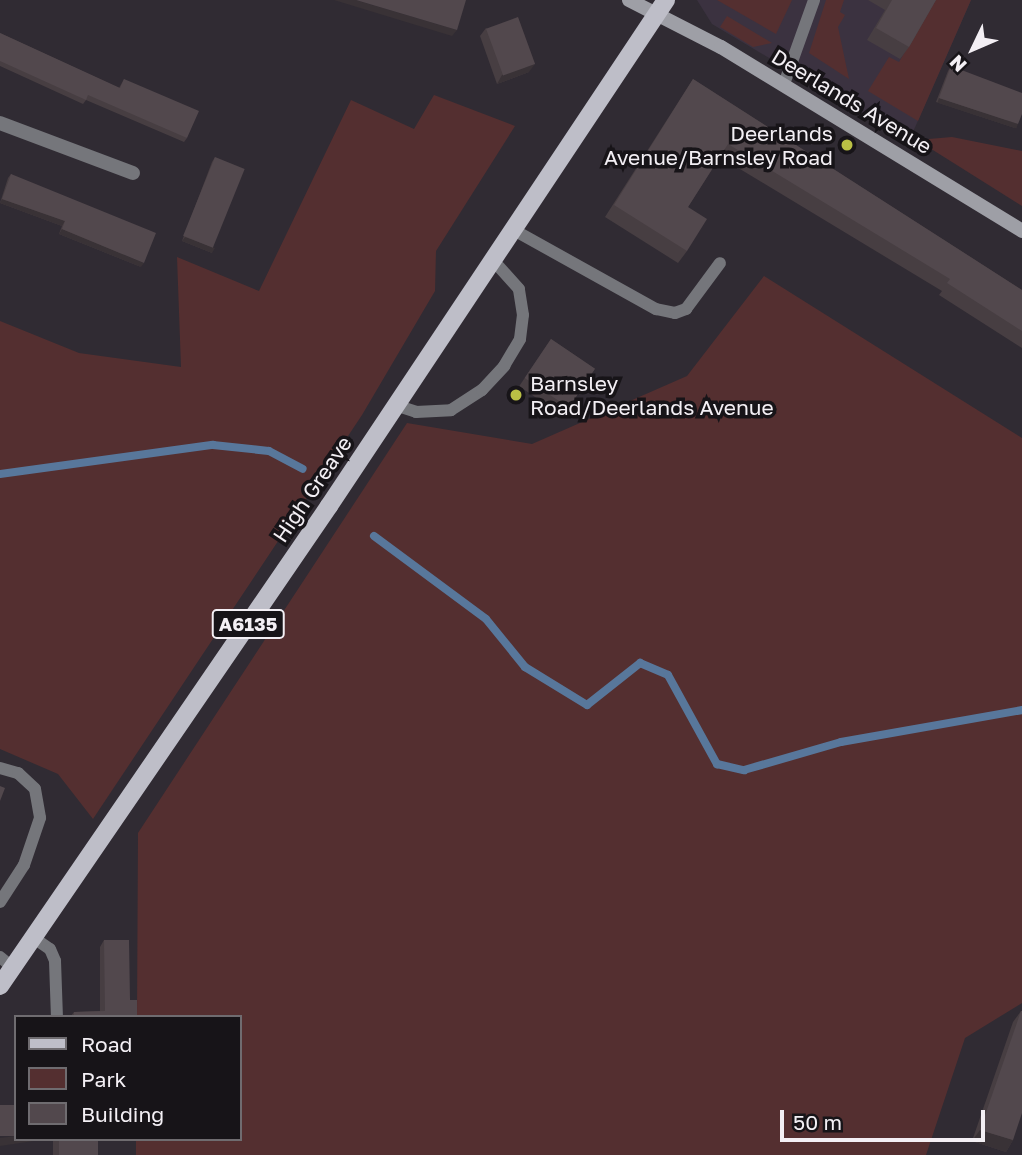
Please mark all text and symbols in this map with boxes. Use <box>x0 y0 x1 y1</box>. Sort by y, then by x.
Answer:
north arrow <box>938 14 1008 84</box>
street label: Deerlands Avenue <box>767 43 937 159</box>
text: N <box>944 51 971 77</box>
place label: Deerlands Avenue/Barnsley Road <box>604 120 833 170</box>
marker: Deerlands Avenue/Barnsley Road <box>839 137 855 153</box>
place label: Barnsley Road/Deerlands Avenue <box>530 370 774 420</box>
marker: Barnsley Road/Deerlands Avenue <box>508 387 524 403</box>
street label: High Greave <box>267 431 357 547</box>
road number: A6135 <box>211 608 285 639</box>
legend <box>14 1015 242 1141</box>
text: Road <box>81 1031 132 1057</box>
text: Park <box>81 1066 126 1092</box>
scale bar <box>784 1096 989 1140</box>
text: Building <box>81 1101 164 1127</box>
text: 50 m <box>793 1109 842 1135</box>

